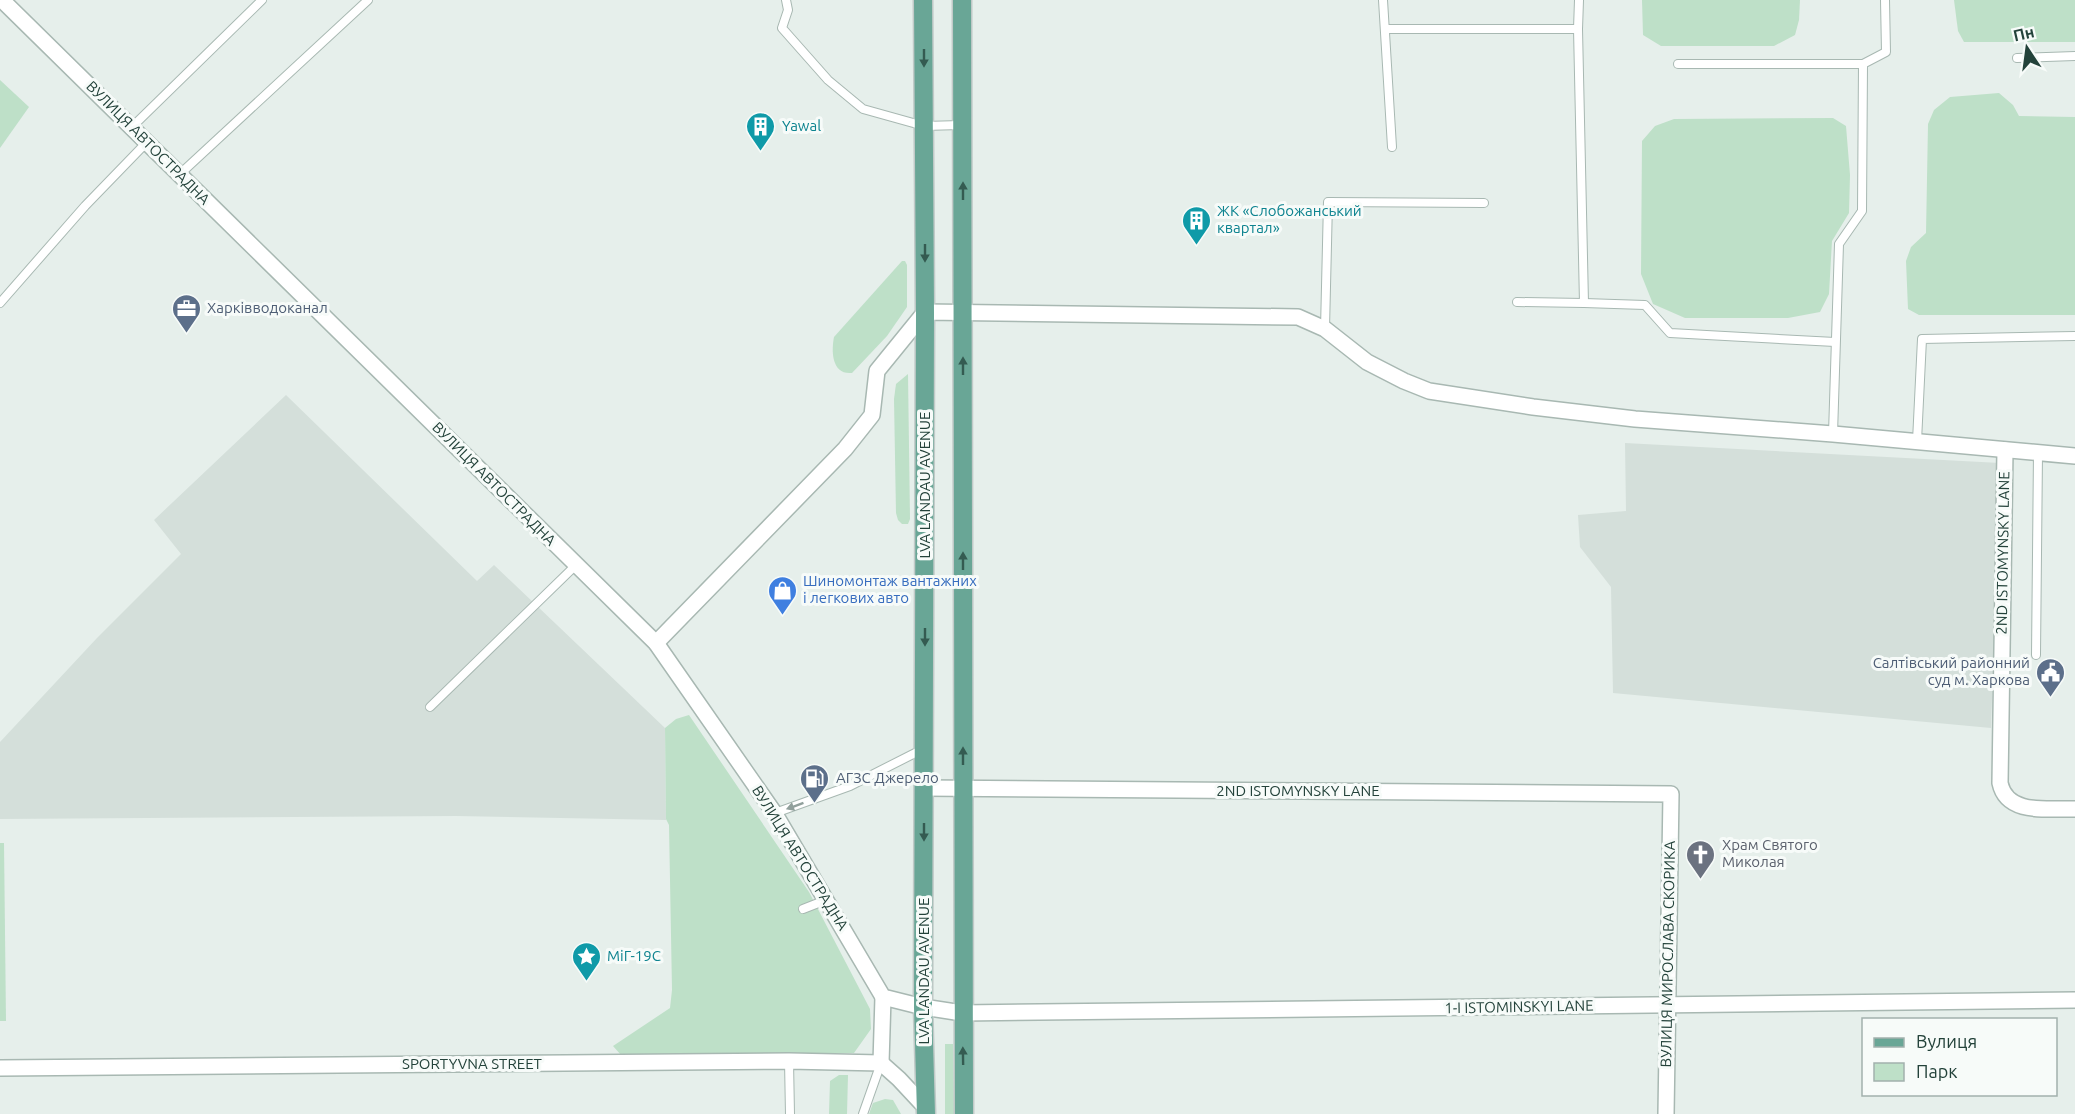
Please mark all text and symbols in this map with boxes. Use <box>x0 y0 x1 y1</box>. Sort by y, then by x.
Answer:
north arrow <box>1997 18 2057 78</box>
text: Пн <box>2011 22 2036 45</box>
one-way arrow <box>919 49 929 68</box>
street label: ВУЛИЦЯ АВТОСТРАДНА <box>83 77 214 208</box>
building icon: Yawal <box>745 110 777 152</box>
place label: Yawal <box>782 117 821 134</box>
one-way arrow <box>958 181 968 200</box>
place label: ЖК «Слобожанський квартал» <box>1217 202 1362 236</box>
building icon: ЖК «Слобожанський квартал» <box>1180 204 1212 246</box>
one-way arrow <box>920 244 930 263</box>
office icon: Харківводоканал <box>170 292 202 334</box>
place label: Харківводоканал <box>207 299 328 316</box>
one-way arrow <box>958 356 968 375</box>
street label: LVA LANDAU AVENUE <box>916 412 933 558</box>
street label: ВУЛИЦЯ АВТОСТРАДНА <box>429 418 560 549</box>
street label: 2ND ISTOMYNSKY LANE <box>1993 471 2012 635</box>
one-way arrow <box>958 551 968 570</box>
place label: Шиномонтаж вантажних і легкових авто <box>803 572 977 606</box>
shop icon: Шиномонтаж вантажних і легкових авто <box>766 574 798 616</box>
one-way arrow <box>920 628 930 647</box>
place label: Салтівський районний суд м. Харкова <box>1873 654 2030 688</box>
public building icon: Салтівський районний суд м. Харкова <box>2035 656 2067 698</box>
one-way arrow <box>958 746 968 765</box>
fuel station icon: АГЗС Джерело <box>799 762 831 804</box>
place label: АГЗС Джерело <box>836 769 939 786</box>
street label: ВУЛИЦЯ АВТОСТРАДНА <box>749 782 852 933</box>
street label: 2ND ISTOMYNSKY LANE <box>1216 782 1380 799</box>
one-way arrow <box>785 802 803 812</box>
one-way arrow <box>919 823 929 842</box>
place label: Храм Святого Миколая <box>1722 836 1818 870</box>
church icon: Храм Святого Миколая <box>1685 838 1717 880</box>
street label: ВУЛИЦЯ МИРОСЛАВА СКОРИКА <box>1657 840 1678 1067</box>
street label: LVA LANDAU AVENUE <box>915 898 932 1044</box>
place icon: МіГ-19С <box>570 940 602 982</box>
place label: МіГ-19С <box>607 947 661 964</box>
street label: 1-I ISTOMINSKYI LANE <box>1444 997 1594 1016</box>
legend <box>1862 1018 2057 1096</box>
text: Вулиця <box>1916 1031 1977 1051</box>
one-way arrow <box>958 1046 968 1065</box>
street label: SPORTYVNA STREET <box>402 1055 543 1072</box>
text: Парк <box>1916 1061 1957 1081</box>

